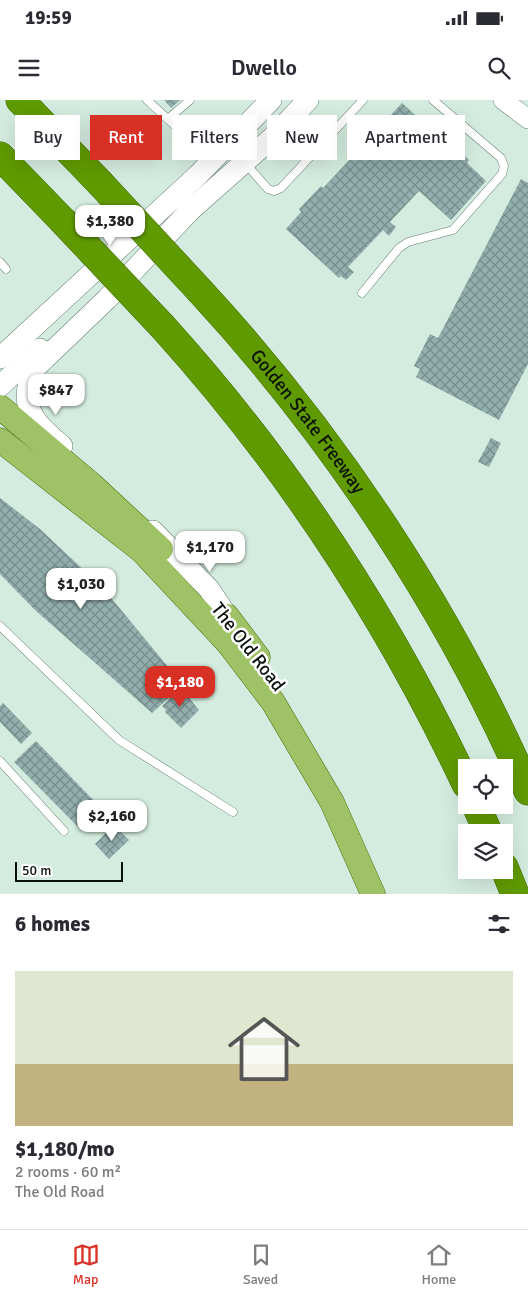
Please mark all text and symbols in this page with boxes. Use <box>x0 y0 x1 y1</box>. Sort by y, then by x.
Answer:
text: 19:59 <box>25 6 72 30</box>
icon: menu <box>15 54 43 82</box>
text: Dwello <box>231 54 297 81</box>
icon: search <box>485 54 513 82</box>
chip: Buy <box>15 115 80 160</box>
chip: Rent <box>90 115 162 160</box>
chip: Filters <box>172 115 257 160</box>
chip: New <box>267 115 337 160</box>
chip: Apartment <box>347 115 465 160</box>
pin: $1,380 <box>69 204 151 247</box>
text: $1,380 <box>86 211 134 231</box>
street label: Golden State Freeway <box>245 345 370 498</box>
pin: $847 <box>26 374 86 416</box>
text: $847 <box>39 380 73 400</box>
pin: $1,170 <box>169 530 251 573</box>
text: $1,170 <box>186 537 234 557</box>
pin: $1,030 <box>40 568 122 610</box>
text: $1,030 <box>57 574 105 594</box>
street label: The Old Road <box>206 598 290 696</box>
pin: $1,180 <box>139 666 221 708</box>
text: $1,180 <box>156 672 204 692</box>
map controls <box>458 759 513 879</box>
button: locate <box>458 759 513 814</box>
pin: $2,160 <box>71 800 153 842</box>
text: $2,160 <box>88 806 136 826</box>
button: layers <box>458 824 513 879</box>
scale bar <box>15 859 122 882</box>
text: 50 m <box>22 862 51 879</box>
icon: filters <box>485 910 513 938</box>
text: 6 homes <box>15 911 90 937</box>
icon: home <box>219 1004 309 1094</box>
text: $1,180/mo <box>15 1136 114 1162</box>
text: 2 rooms · 60 m² <box>15 1162 121 1182</box>
text: The Old Road <box>15 1182 104 1202</box>
tab: Map <box>72 1241 100 1288</box>
tab: Saved <box>243 1241 278 1288</box>
tab: Home <box>421 1241 456 1288</box>

